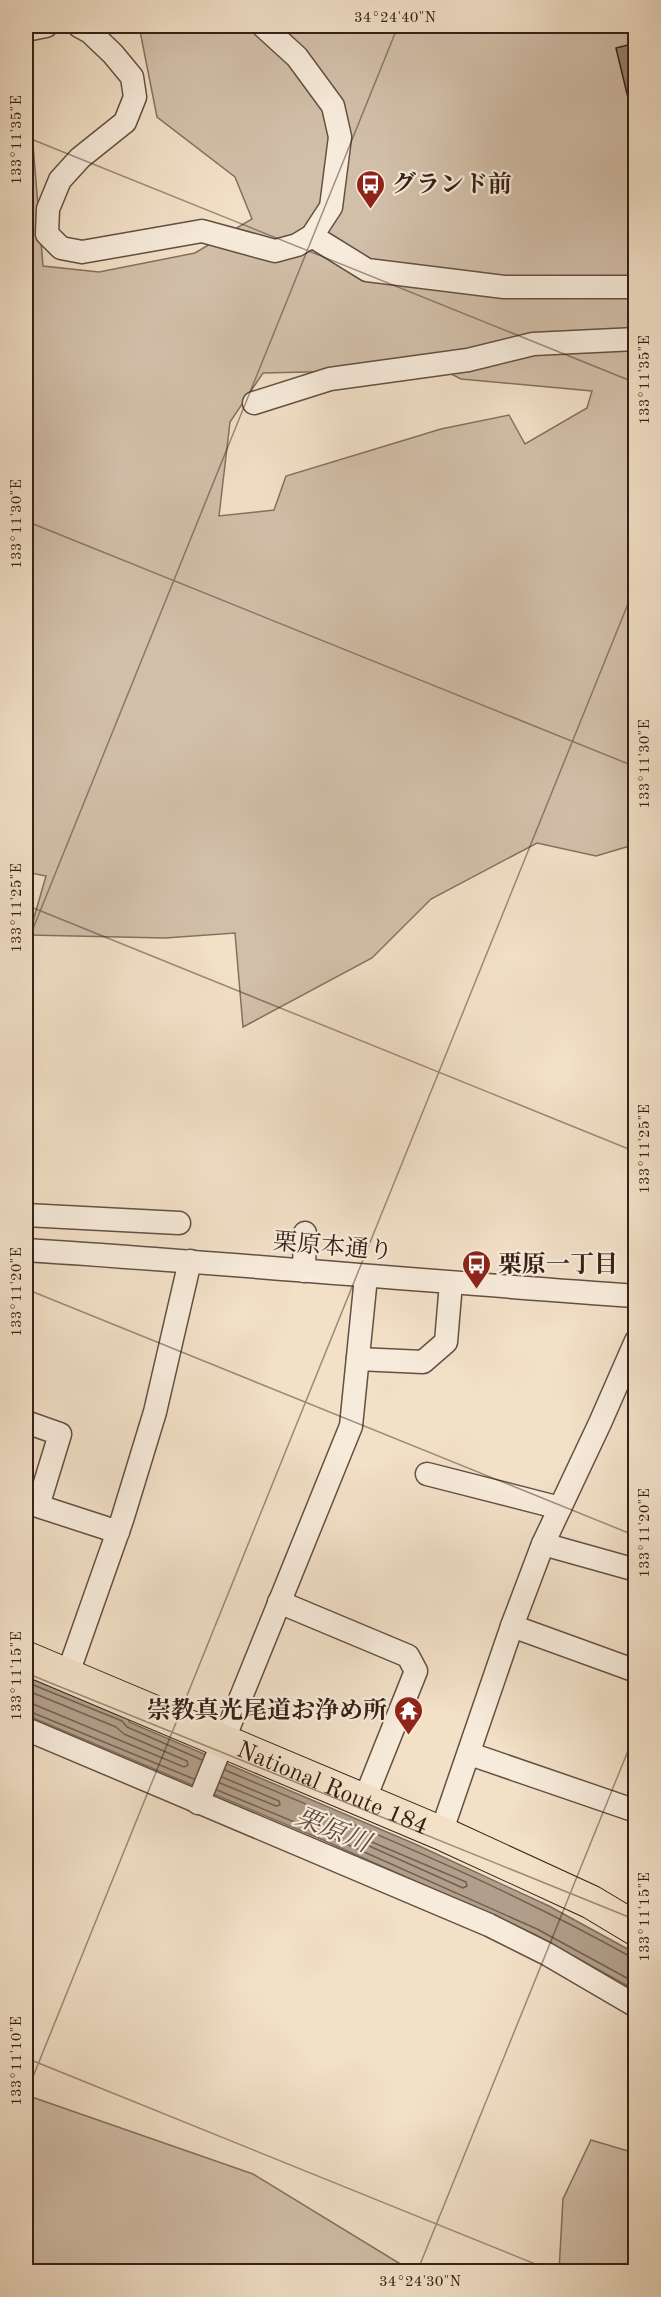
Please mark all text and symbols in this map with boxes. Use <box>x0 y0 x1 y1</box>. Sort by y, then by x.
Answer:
text: 34°24'40"N <box>354 11 436 26</box>
text: 133°11'35"E <box>10 95 25 185</box>
bus stop icon: グランド前 <box>355 168 387 210</box>
place label: グランド前 <box>392 171 512 198</box>
text: 133°11'35"E <box>638 335 653 425</box>
text: 133°11'30"E <box>10 479 25 569</box>
text: 133°11'30"E <box>638 719 653 809</box>
text: 133°11'25"E <box>10 863 25 953</box>
text: 133°11'25"E <box>638 1104 653 1194</box>
street label: 栗原本通り <box>272 1228 394 1265</box>
text: 133°11'20"E <box>10 1247 25 1337</box>
bus stop icon: 栗原一丁目 <box>461 1248 493 1290</box>
place label: 栗原一丁目 <box>498 1251 618 1278</box>
text: 133°11'20"E <box>638 1488 653 1578</box>
text: 133°11'15"E <box>10 1631 25 1721</box>
temple icon: 崇教真光尾道お浄め所 <box>392 1694 424 1736</box>
place label: 崇教真光尾道お浄め所 <box>147 1697 387 1724</box>
street label: National Route 184 <box>233 1738 431 1840</box>
water label: 栗原川 <box>291 1802 377 1859</box>
text: 133°11'15"E <box>638 1872 653 1962</box>
text: 133°11'10"E <box>10 2016 25 2106</box>
text: 34°24'30"N <box>379 2275 461 2290</box>

